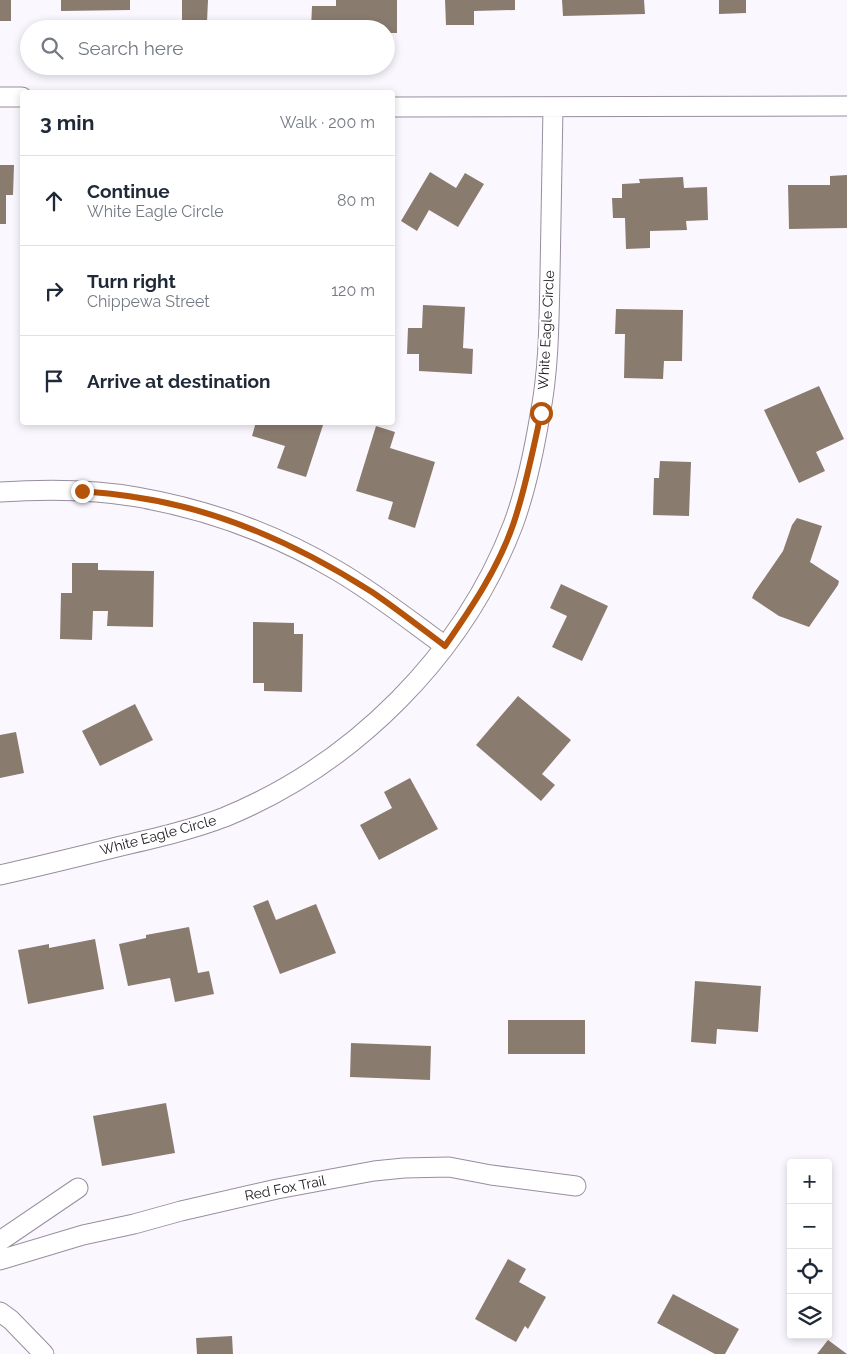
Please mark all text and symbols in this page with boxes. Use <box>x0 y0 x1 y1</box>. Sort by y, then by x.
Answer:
search box <box>20 20 395 75</box>
icon: search <box>38 34 66 62</box>
text: Search here <box>78 37 184 59</box>
text: 3 min <box>40 110 94 135</box>
text: Walk · 200 m <box>280 113 375 132</box>
text: Continue <box>87 180 170 202</box>
icon: ahead <box>40 187 68 215</box>
text: 80 m <box>337 191 375 210</box>
text: White Eagle Circle <box>87 202 224 221</box>
text: Turn right <box>87 270 176 292</box>
street label: White Eagle Circle <box>535 270 557 390</box>
icon: right <box>40 277 68 305</box>
text: 120 m <box>331 281 375 300</box>
text: Chippewa Street <box>87 292 210 311</box>
icon: arrive <box>40 367 68 395</box>
text: Arrive at destination <box>87 370 271 392</box>
route start <box>530 402 553 425</box>
route end <box>71 480 94 503</box>
street label: White Eagle Circle <box>98 812 218 858</box>
map controls <box>787 1159 832 1339</box>
button: + <box>787 1159 832 1204</box>
street label: Red Fox Trail <box>243 1172 327 1204</box>
button: − <box>787 1204 832 1249</box>
button: locate <box>787 1249 832 1294</box>
button: layers <box>787 1294 832 1339</box>

